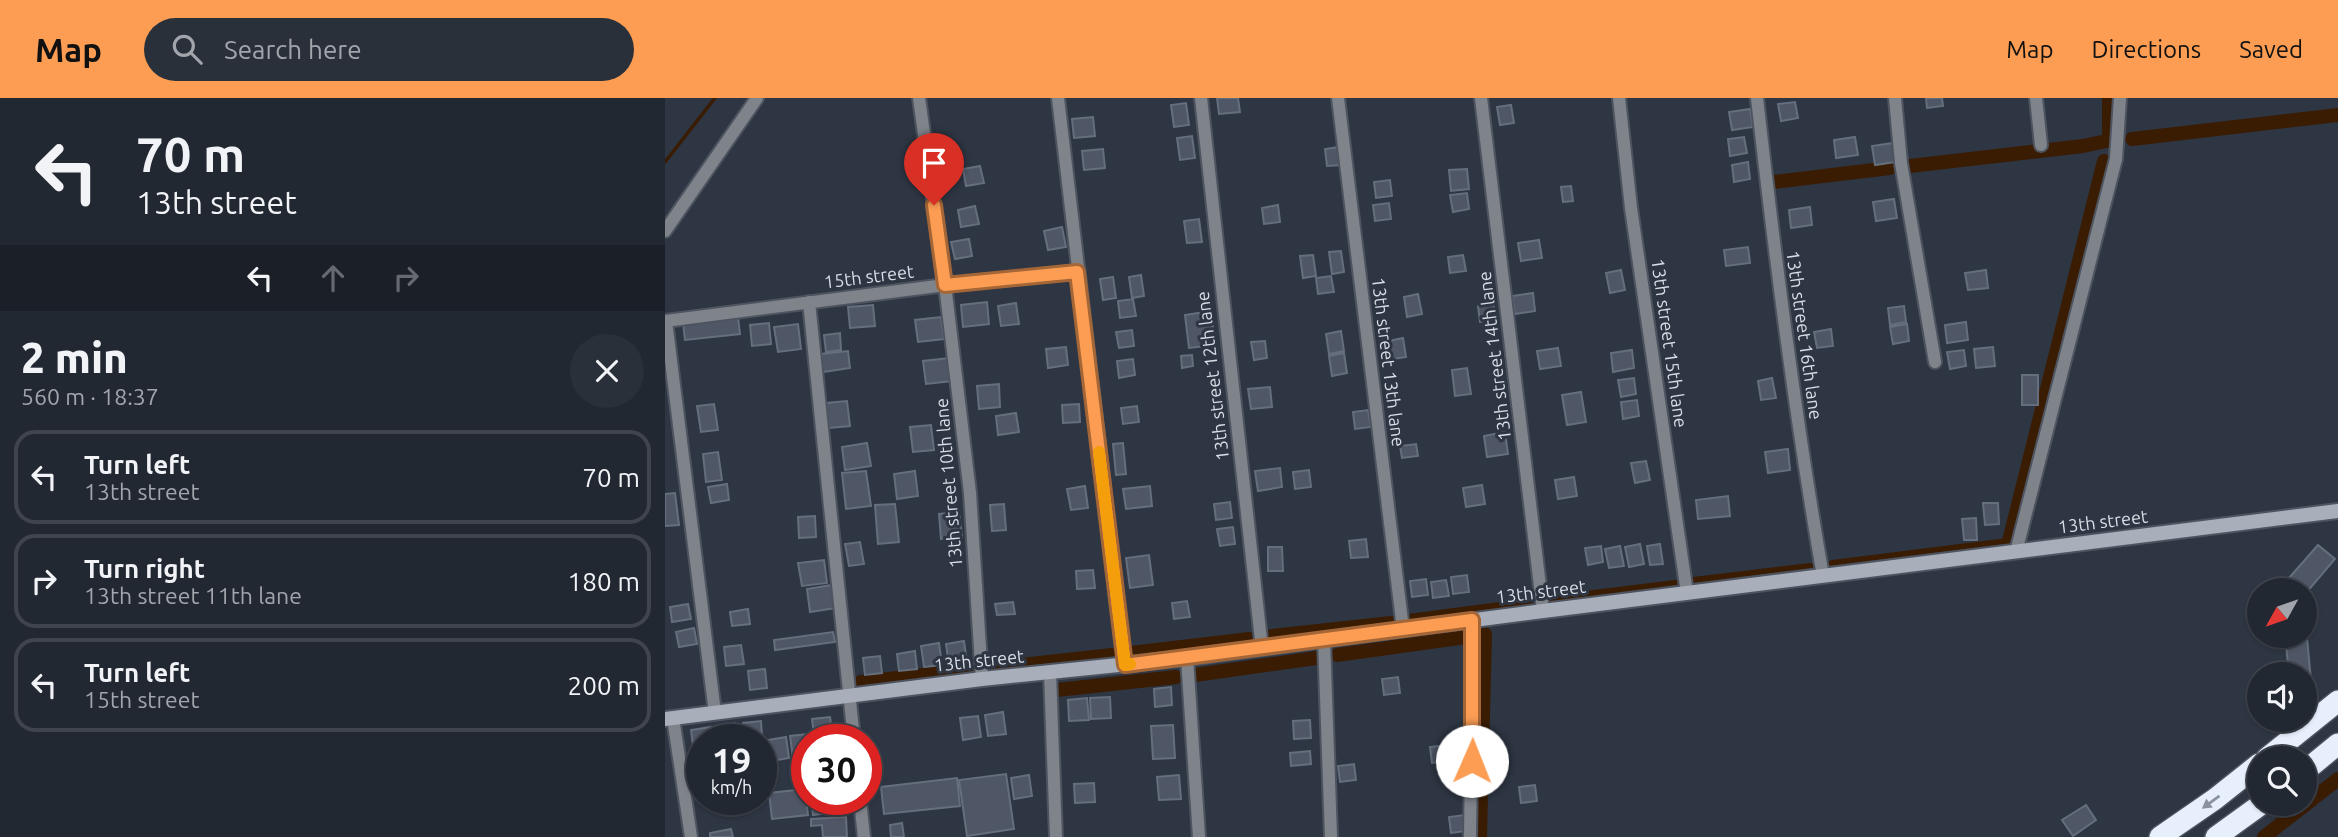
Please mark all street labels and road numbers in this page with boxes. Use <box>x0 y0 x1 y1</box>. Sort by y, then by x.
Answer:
street label: 13th street 16th lane <box>1783 249 1827 421</box>
street label: 13th street 15th lane <box>1648 257 1692 429</box>
street label: 15th street <box>823 261 915 291</box>
street label: 13th street 14th lane <box>1474 270 1514 442</box>
street label: 13th street 13th lane <box>1369 276 1409 448</box>
street label: 13th street 12th lane <box>1192 290 1232 462</box>
street label: 13th street 10th lane <box>931 397 965 569</box>
street label: 13th street <box>2057 506 2149 536</box>
street label: 13th street <box>1495 576 1587 606</box>
street label: 13th street <box>933 645 1025 675</box>

